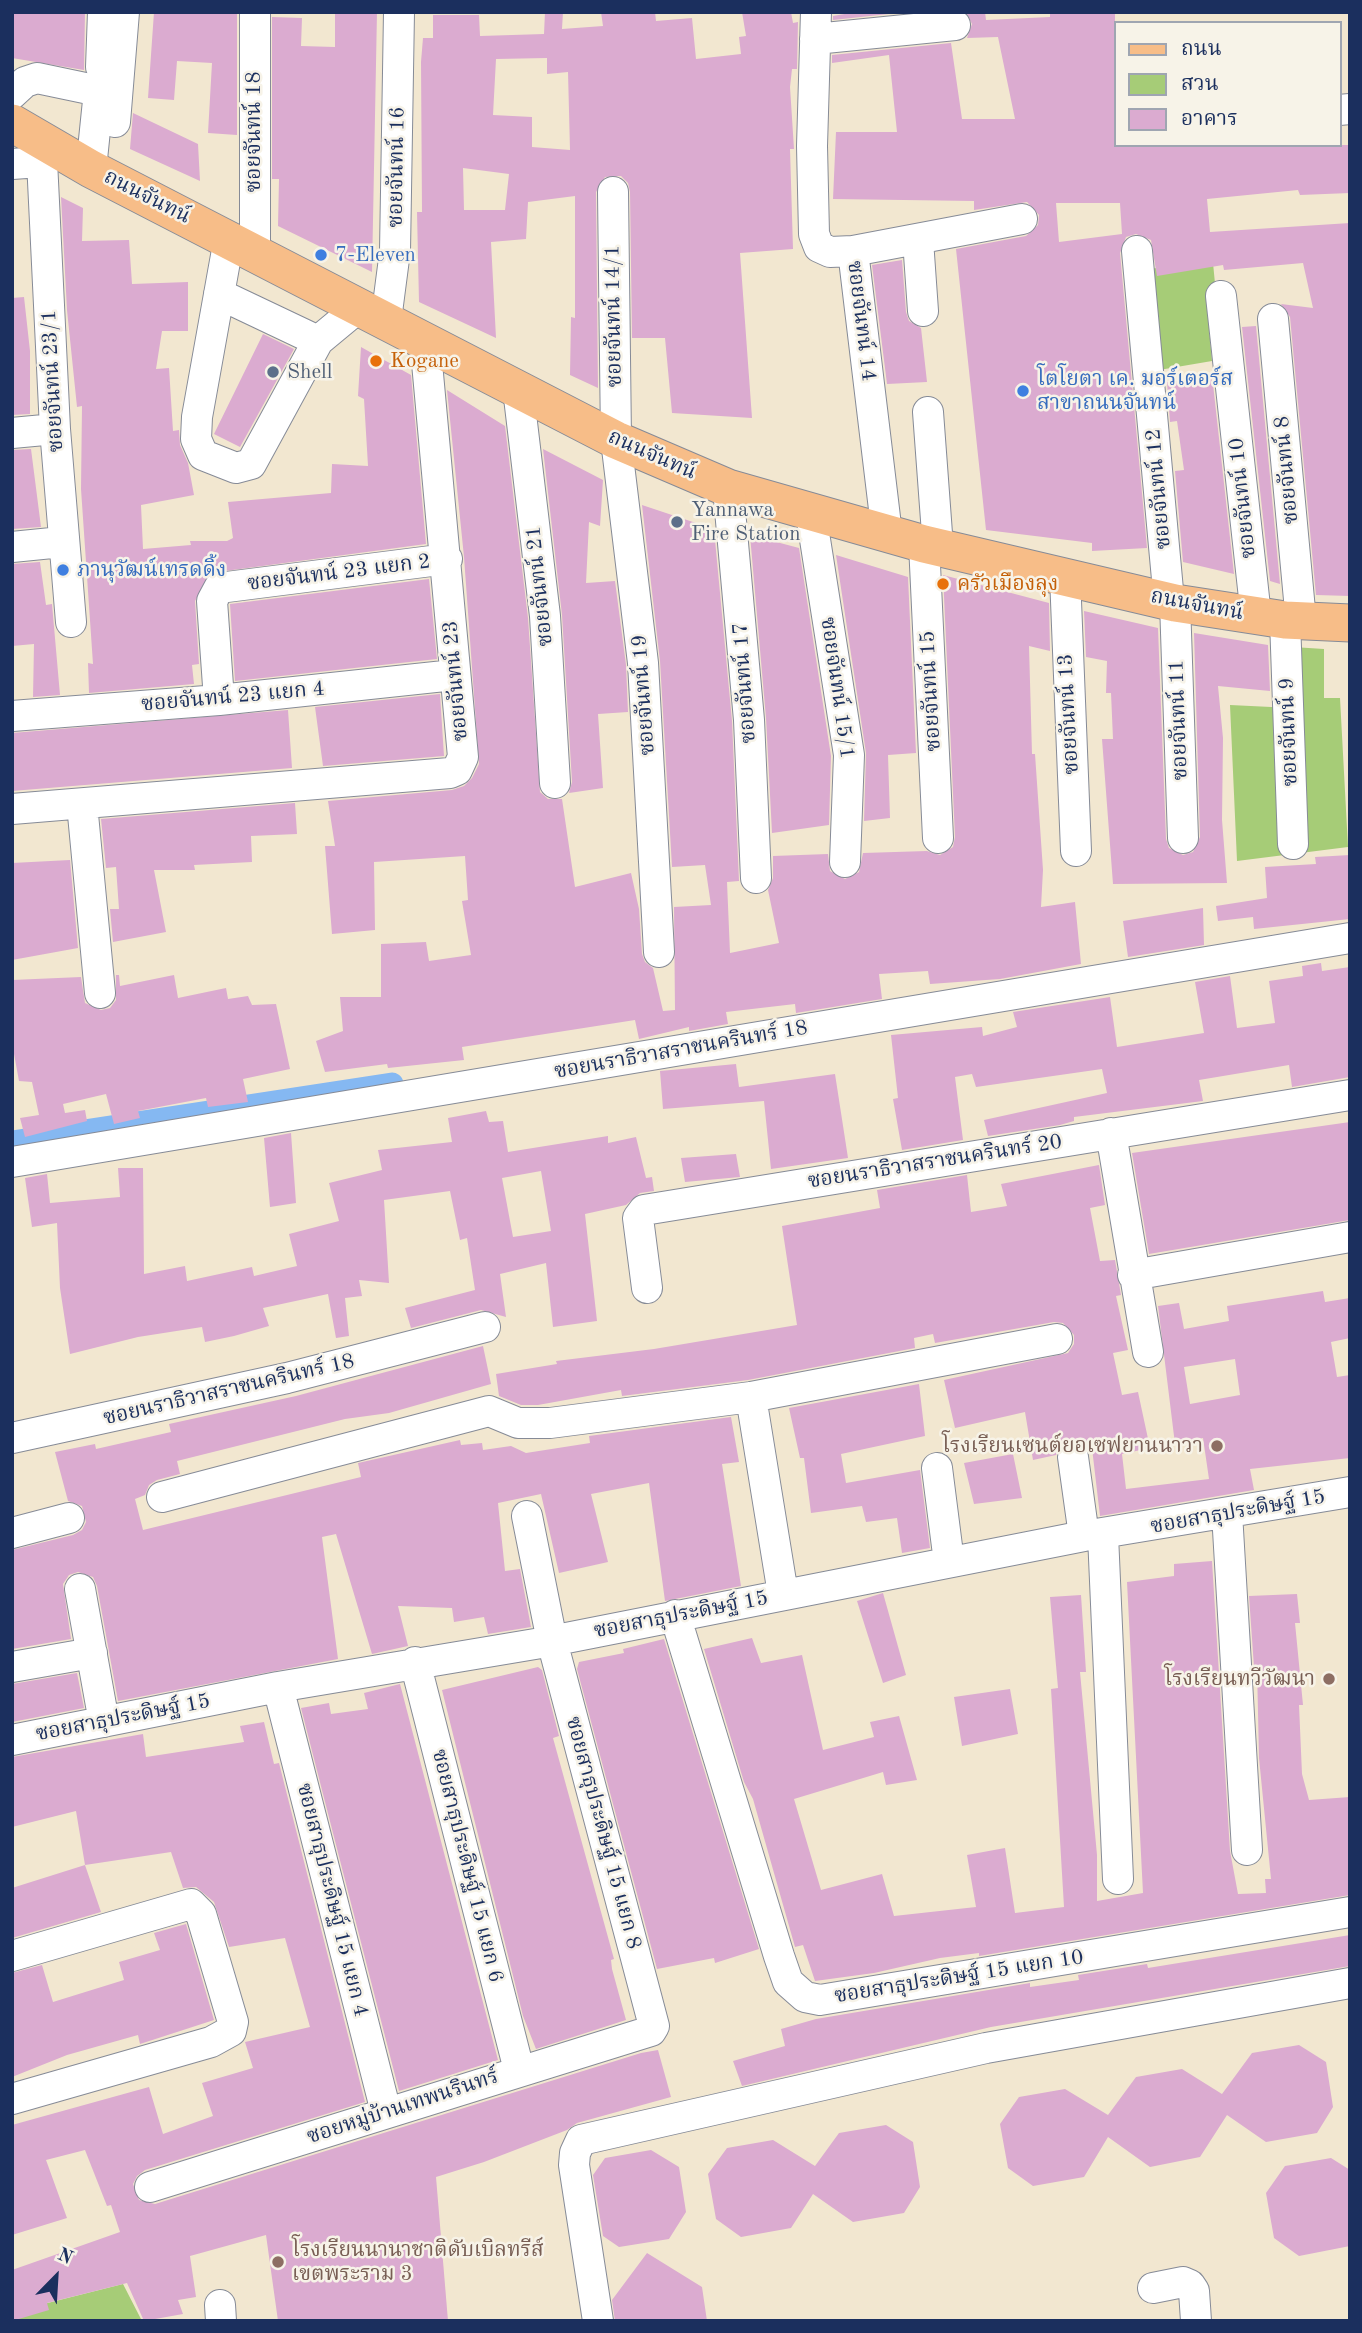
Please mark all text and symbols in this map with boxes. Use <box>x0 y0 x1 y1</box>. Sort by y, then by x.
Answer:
legend <box>1114 21 1341 147</box>
text: ถนน <box>1181 39 1222 60</box>
street label: ซอยจันทน์ 18 <box>241 71 267 193</box>
text: สวน <box>1181 74 1219 95</box>
street label: ซอยจันทน์ 16 <box>383 106 411 228</box>
text: อาคาร <box>1181 109 1238 130</box>
street label: ถนนจันทน์ <box>99 164 195 230</box>
place label: 7-Eleven <box>335 242 416 268</box>
street label: ซอยจันทน์ 14/1 <box>600 244 628 388</box>
marker: 7-Eleven <box>313 247 329 263</box>
street label: ซอยจันทน์ 14 <box>841 259 881 383</box>
street label: ซอยจันทน์ 23/1 <box>37 309 69 453</box>
place label: Kogane <box>390 348 459 374</box>
marker: Kogane <box>368 353 384 369</box>
place label: Shell <box>287 359 332 385</box>
marker: Shell <box>265 364 281 380</box>
place label: โตโยตา เค. มอร์เตอร์ส สาขาถนนจันทน์ <box>1037 366 1233 416</box>
marker: โตโยตา เค. มอร์เตอร์ส สาขาถนนจันทน์ <box>1015 383 1031 399</box>
street label: ซอยจันทน์ 8 <box>1270 415 1304 525</box>
street label: ถนนจันทน์ <box>604 424 700 486</box>
street label: ซอยจันทน์ 12 <box>1141 428 1177 550</box>
street label: ซอยจันทน์ 10 <box>1224 436 1262 560</box>
place label: Yannawa Fire Station <box>691 497 801 547</box>
marker: Yannawa Fire Station <box>669 514 685 530</box>
street label: ซอยจันทน์ 21 <box>521 524 559 648</box>
street label: ซอยจันทน์ 23 แยก 2 <box>246 549 432 597</box>
place label: ภานุวัฒน์เทรดดิ้ง <box>77 557 226 583</box>
marker: ภานุวัฒน์เทรดดิ้ง <box>55 562 71 578</box>
place label: ครัวเมืองลุง <box>957 571 1058 597</box>
marker: ครัวเมืองลุง <box>935 576 951 592</box>
street label: ถนนจันทน์ <box>1148 584 1246 626</box>
street label: ซอยจันทน์ 15/1 <box>815 616 859 760</box>
street label: ซอยจันทน์ 23 <box>438 620 474 742</box>
street label: ซอยจันทน์ 17 <box>728 622 762 744</box>
street label: ซอยจันทน์ 15 <box>915 630 947 752</box>
street label: ซอยจันทน์ 19 <box>627 634 661 756</box>
street label: ซอยจันทน์ 13 <box>1053 653 1085 775</box>
street label: ซอยจันทน์ 11 <box>1164 659 1194 781</box>
street label: ซอยจันทน์ 23 แยก 4 <box>140 676 326 718</box>
street label: ซอยจันทน์ 9 <box>1275 677 1303 787</box>
street label: ซอยนราธิวาสราชนครินทร์ 18 <box>552 1015 810 1085</box>
street label: ซอยนราธิวาสราชนครินทร์ 20 <box>806 1129 1064 1195</box>
street label: ซอยนราธิวาสราชนครินทร์ 18 <box>101 1349 357 1431</box>
place label: โรงเรียนเซนต์ยอเซฟยานนาวา <box>942 1433 1203 1459</box>
marker: โรงเรียนเซนต์ยอเซฟยานนาวา <box>1209 1438 1225 1454</box>
street label: ซอยสาธุประดิษฐ์ 15 <box>1149 1484 1327 1540</box>
street label: ซอยสาธุประดิษฐ์ 15 <box>592 1586 770 1644</box>
place label: โรงเรียนทวีวัฒนา <box>1164 1666 1315 1692</box>
marker: โรงเรียนทวีวัฒนา <box>1321 1671 1337 1687</box>
street label: ซอยสาธุประดิษฐ์ 15 <box>34 1689 212 1747</box>
street label: ซอยสาธุประดิษฐ์ 15 แยก 8 <box>560 1714 646 1952</box>
street label: ซอยสาธุประดิษฐ์ 15 แยก 6 <box>426 1747 508 1985</box>
street label: ซอยสาธุประดิษฐ์ 15 แยก 4 <box>291 1781 373 2019</box>
street label: ซอยสาธุประดิษฐ์ 15 แยก 10 <box>833 1945 1085 2009</box>
street label: ซอยหมู่บ้านเทพนรินทร์ <box>304 2064 502 2150</box>
place label: โรงเรียนนานาชาติดับเบิลทรีส์ เขตพระราม 3 <box>292 2237 544 2287</box>
north arrow <box>21 2242 91 2312</box>
text: N <box>54 2246 75 2269</box>
marker: โรงเรียนนานาชาติดับเบิลทรีส์ เขตพระราม 3 <box>270 2254 286 2270</box>

